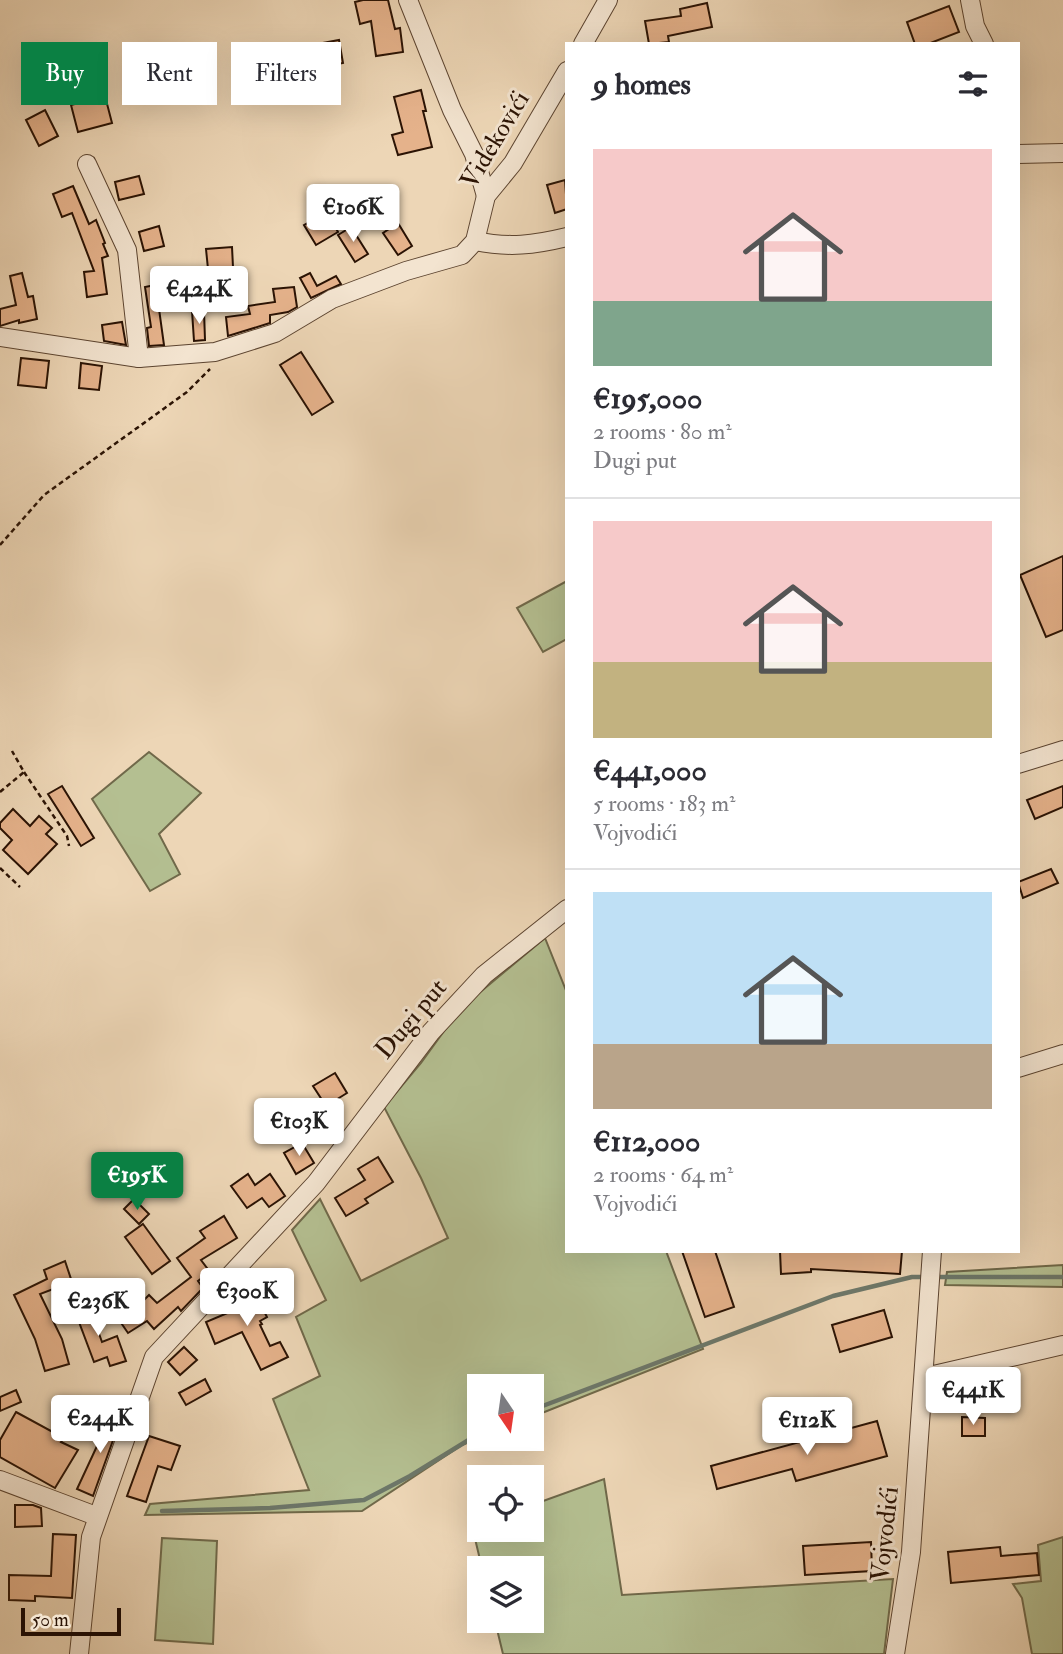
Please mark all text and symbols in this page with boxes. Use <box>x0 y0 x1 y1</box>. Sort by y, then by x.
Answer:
chip: Buy <box>21 42 108 105</box>
chip: Rent <box>122 42 217 105</box>
chip: Filters <box>231 42 341 105</box>
icon: filters <box>954 65 992 103</box>
text: 9 homes <box>593 66 691 103</box>
street label: Videkovići <box>453 85 537 195</box>
pin: €106K <box>304 184 402 244</box>
text: €106K <box>323 192 384 221</box>
icon: home <box>730 194 856 320</box>
pin: €424K <box>150 266 248 326</box>
text: €424K <box>166 274 232 303</box>
text: €195,000 <box>593 380 702 417</box>
text: 2 rooms · 80 m² <box>593 417 732 446</box>
text: Dugi put <box>593 446 677 475</box>
icon: home <box>730 566 856 692</box>
text: €441,000 <box>593 752 707 789</box>
text: 5 rooms · 183 m² <box>593 789 736 818</box>
text: Vojvodići <box>593 818 677 847</box>
icon: home <box>730 937 856 1063</box>
street label: Dugi put <box>368 972 454 1066</box>
pin: €103K <box>250 1098 348 1158</box>
text: €103K <box>270 1106 328 1135</box>
text: €112,000 <box>593 1123 700 1160</box>
pin: €195K <box>88 1152 186 1212</box>
text: €195K <box>107 1160 167 1189</box>
text: 2 rooms · 64 m² <box>593 1160 733 1189</box>
text: Vojvodići <box>593 1189 677 1218</box>
pin: €300K <box>198 1268 296 1328</box>
text: €300K <box>216 1276 278 1305</box>
pin: €236K <box>49 1278 147 1338</box>
text: €236K <box>67 1286 129 1315</box>
pin: €441K <box>924 1368 1022 1427</box>
north arrow <box>467 1374 544 1451</box>
map controls <box>467 1374 544 1633</box>
text: €441K <box>942 1375 1004 1404</box>
pin: €244K <box>51 1396 149 1455</box>
pin: €112K <box>758 1398 856 1457</box>
text: €244K <box>67 1403 133 1432</box>
text: €112K <box>778 1405 836 1434</box>
button: locate <box>467 1465 544 1542</box>
street label: Vojvodići <box>864 1485 906 1583</box>
button: layers <box>467 1556 544 1633</box>
scale bar <box>21 1605 121 1637</box>
text: 50 m <box>32 1608 69 1632</box>

